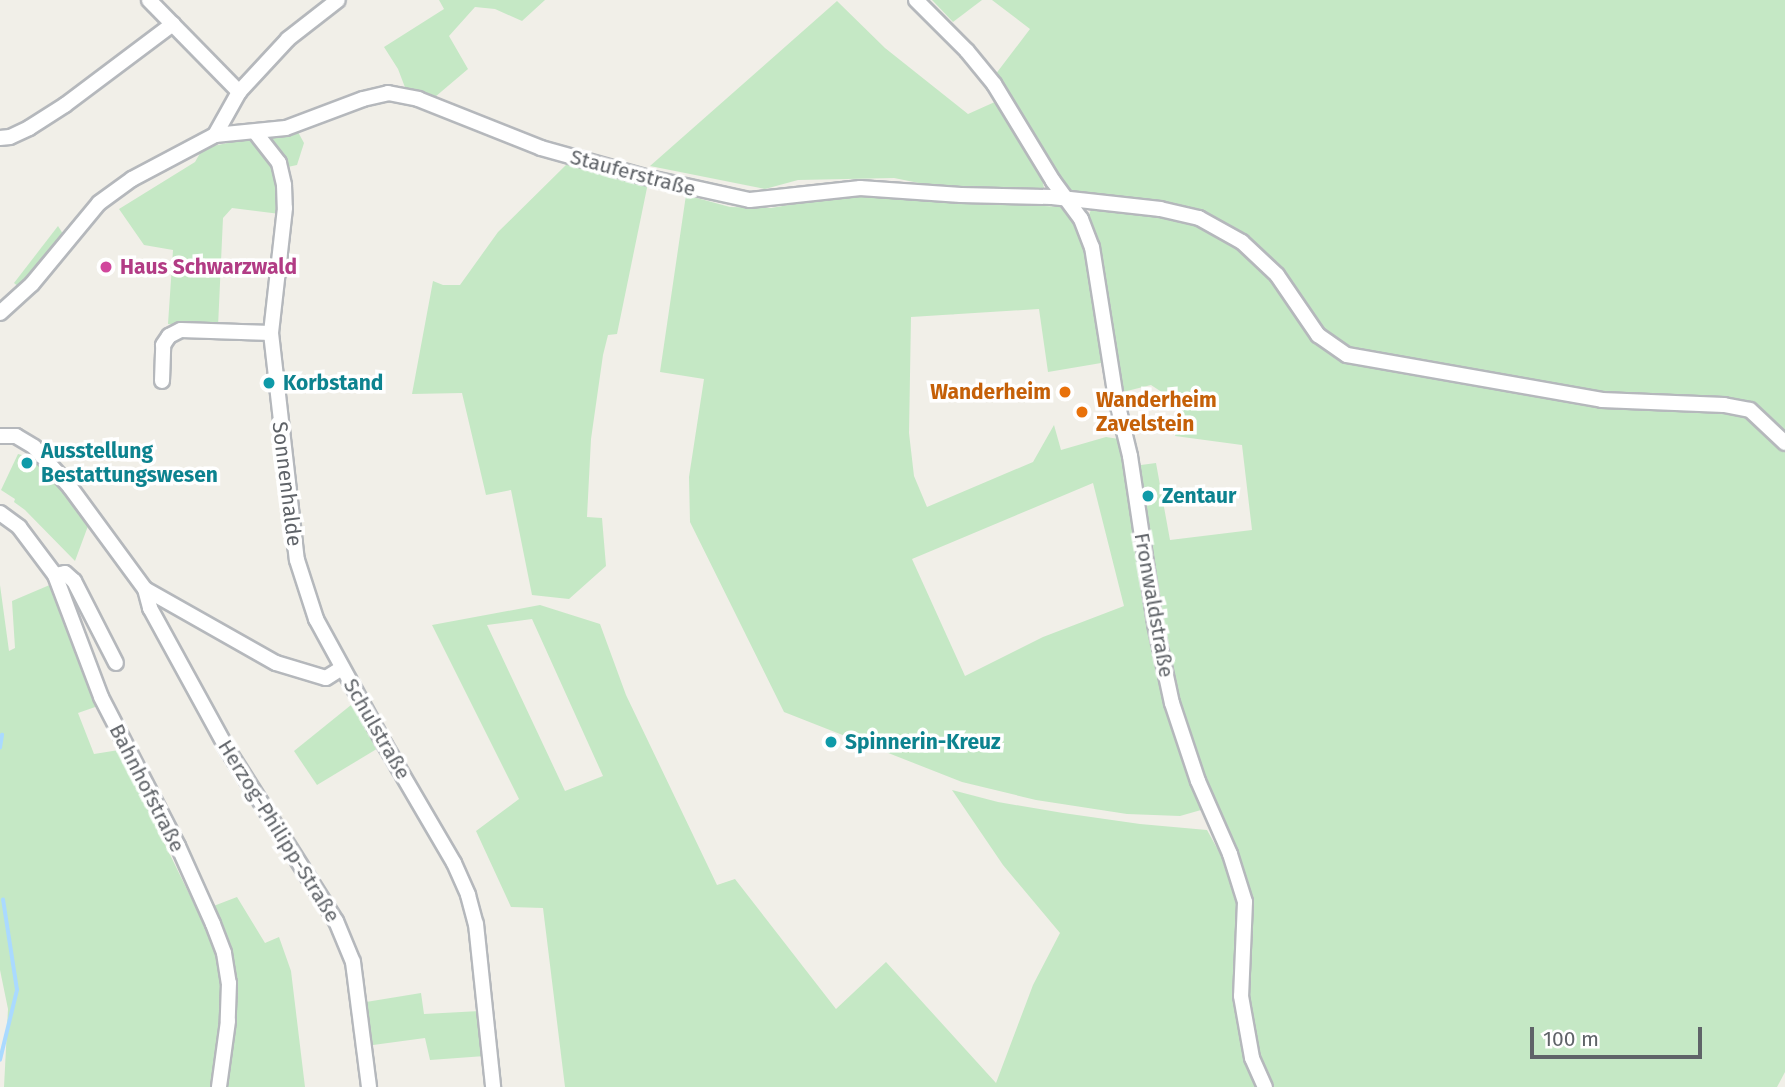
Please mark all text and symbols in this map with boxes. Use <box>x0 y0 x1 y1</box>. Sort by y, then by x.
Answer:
street label: Stauferstraße <box>568 144 698 202</box>
place label: Haus Schwarzwald <box>120 254 297 280</box>
marker: Haus Schwarzwald <box>98 259 114 275</box>
place label: Korbstand <box>283 370 383 396</box>
marker: Korbstand <box>261 375 277 391</box>
place label: Wanderheim <box>930 379 1051 405</box>
marker: Wanderheim <box>1057 384 1073 400</box>
place label: Wanderheim Zavelstein <box>1096 387 1217 437</box>
marker: Wanderheim Zavelstein <box>1074 404 1090 420</box>
street label: Sonnenhalde <box>267 420 307 548</box>
place label: Ausstellung Bestattungswesen <box>41 438 218 488</box>
marker: Ausstellung Bestattungswesen <box>19 455 35 471</box>
place label: Zentaur <box>1162 483 1236 509</box>
marker: Zentaur <box>1140 488 1156 504</box>
street label: Fronwaldstraße <box>1129 531 1179 679</box>
street label: Schulstraße <box>338 674 416 784</box>
street label: Bahnhofstraße <box>104 720 190 856</box>
place label: Spinnerin-Kreuz <box>845 729 1001 755</box>
marker: Spinnerin-Kreuz <box>823 734 839 750</box>
street label: Herzog-Philipp-Straße <box>213 735 345 927</box>
scale bar <box>1533 1014 1704 1058</box>
text: 100 m <box>1543 1026 1599 1052</box>

